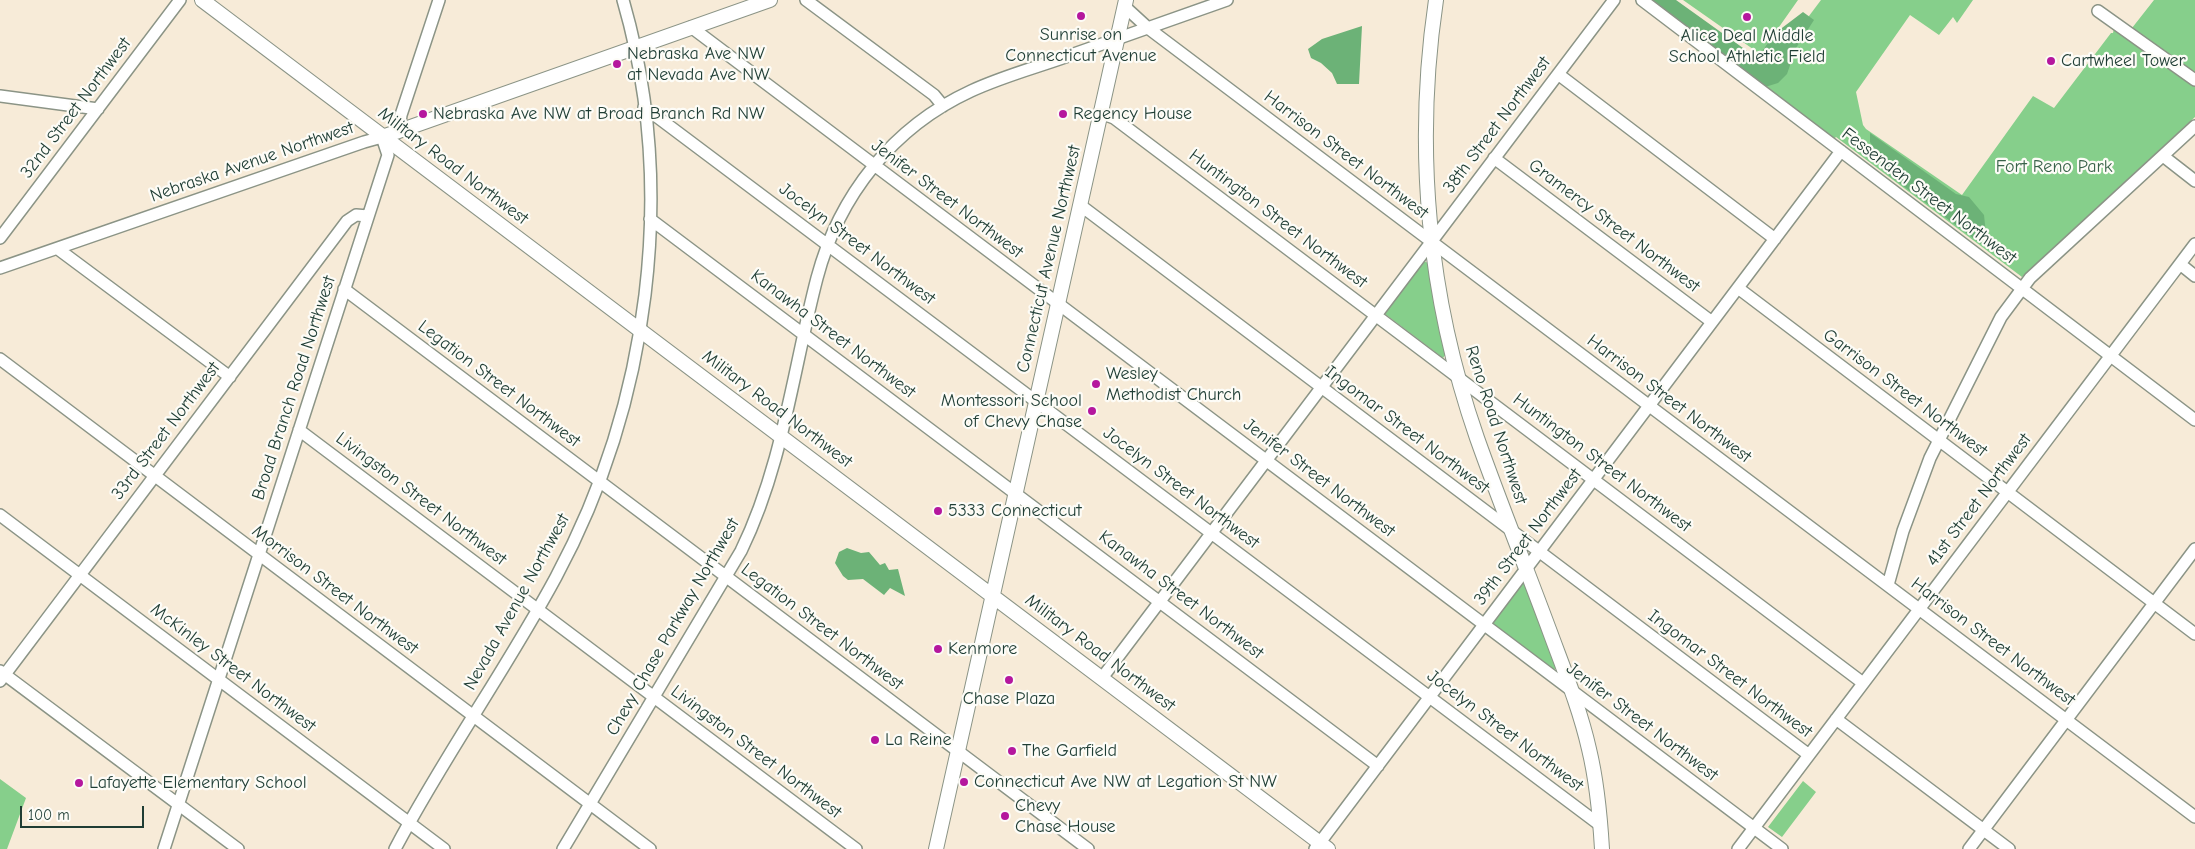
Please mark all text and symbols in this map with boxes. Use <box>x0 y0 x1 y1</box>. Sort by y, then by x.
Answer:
marker: Sunrise on Connecticut Avenue <box>1075 10 1087 22</box>
marker: Alice Deal Middle School Athletic Field <box>1741 11 1753 23</box>
place label: Sunrise on Connecticut Avenue <box>1005 24 1157 66</box>
place label: Alice Deal Middle School Athletic Field <box>1669 25 1825 68</box>
street label: 32nd Street Northwest <box>16 33 136 183</box>
place label: Nebraska Ave NW at Nevada Ave NW <box>627 43 770 86</box>
place label: Cartwheel Tower <box>2061 50 2186 72</box>
street label: 38th Street Northwest <box>1439 52 1555 198</box>
marker: Cartwheel Tower <box>2045 55 2057 67</box>
marker: Nebraska Ave NW at Nevada Ave NW <box>611 58 623 70</box>
street label: Harrison Street Northwest <box>1260 86 1432 224</box>
street label: Military Road Northwest <box>374 102 532 230</box>
place label: Nebraska Ave NW at Broad Branch Rd NW <box>433 103 765 125</box>
place label: Regency House <box>1073 103 1192 125</box>
marker: Nebraska Ave NW at Broad Branch Rd NW <box>417 108 429 120</box>
marker: Regency House <box>1057 108 1069 120</box>
street label: Nebraska Avenue Northwest <box>147 117 357 207</box>
street label: Fessenden Street Northwest <box>1837 123 2021 269</box>
street label: Jenifer Street Northwest <box>867 135 1027 263</box>
street label: Connecticut Avenue Northwest <box>1012 143 1086 375</box>
street label: Huntington Street Northwest <box>1185 145 1371 293</box>
street label: Gramercy Street Northwest <box>1524 155 1704 297</box>
park label: Fort Reno Park <box>1996 156 2112 178</box>
street label: Jocelyn Street Northwest <box>775 178 939 310</box>
street label: Kanawha Street Northwest <box>746 265 920 403</box>
street label: Broad Branch Road Northwest <box>248 273 340 503</box>
street label: Legation Street Northwest <box>414 316 584 452</box>
street label: Garrison Street Northwest <box>1819 324 1991 462</box>
street label: Harrison Street Northwest <box>1583 330 1755 468</box>
street label: Reno Road Northwest <box>1460 343 1532 507</box>
street label: Military Road Northwest <box>698 345 856 473</box>
street label: 33rd Street Northwest <box>107 358 225 504</box>
street label: Ingomar Street Northwest <box>1321 361 1493 499</box>
place label: Wesley Methodist Church <box>1106 363 1242 406</box>
marker: Wesley Methodist Church <box>1090 378 1102 390</box>
street label: Huntington Street Northwest <box>1509 389 1695 537</box>
place label: Montessori School of Chevy Chase <box>941 390 1082 432</box>
marker: Montessori School of Chevy Chase <box>1086 405 1098 417</box>
street label: Jenifer Street Northwest <box>1239 414 1399 542</box>
street label: Jocelyn Street Northwest <box>1099 422 1263 554</box>
street label: Livingston Street Northwest <box>331 428 511 570</box>
street label: 41st Street Northwest <box>1922 429 2036 571</box>
street label: 39th Street Northwest <box>1469 464 1587 610</box>
place label: 5333 Connecticut <box>948 500 1082 522</box>
marker: 5333 Connecticut <box>932 505 944 517</box>
street label: Nevada Avenue Northwest <box>459 510 575 694</box>
street label: Chevy Chase Parkway Northwest <box>602 514 744 740</box>
street label: Morrison Street Northwest <box>248 520 422 660</box>
street label: Kanawha Street Northwest <box>1094 526 1268 664</box>
street label: Legation Street Northwest <box>737 559 907 695</box>
street label: Harrison Street Northwest <box>1907 573 2079 711</box>
street label: Military Road Northwest <box>1021 589 1179 717</box>
street label: McKinley Street Northwest <box>146 599 320 737</box>
street label: Ingomar Street Northwest <box>1644 605 1816 743</box>
place label: Kenmore <box>948 638 1017 660</box>
marker: Kenmore <box>932 643 944 655</box>
street label: Jenifer Street Northwest <box>1562 658 1722 786</box>
street label: Jocelyn Street Northwest <box>1423 665 1587 797</box>
marker: Chase Plaza <box>1003 674 1015 686</box>
street label: Livingston Street Northwest <box>666 681 846 823</box>
place label: Chase Plaza <box>963 688 1055 710</box>
place label: La Reine <box>885 729 952 751</box>
marker: La Reine <box>869 734 881 746</box>
place label: The Garfield <box>1022 740 1117 762</box>
marker: The Garfield <box>1006 745 1018 757</box>
place label: Connecticut Ave NW at Legation St NW <box>974 771 1277 793</box>
place label: Lafayette Elementary School <box>89 772 307 794</box>
marker: Connecticut Ave NW at Legation St NW <box>958 776 970 788</box>
marker: Lafayette Elementary School <box>73 777 85 789</box>
place label: Chevy Chase House <box>1015 795 1116 838</box>
scale bar <box>22 796 146 828</box>
text: 100 m <box>28 806 70 824</box>
marker: Chevy Chase House <box>999 810 1011 822</box>

